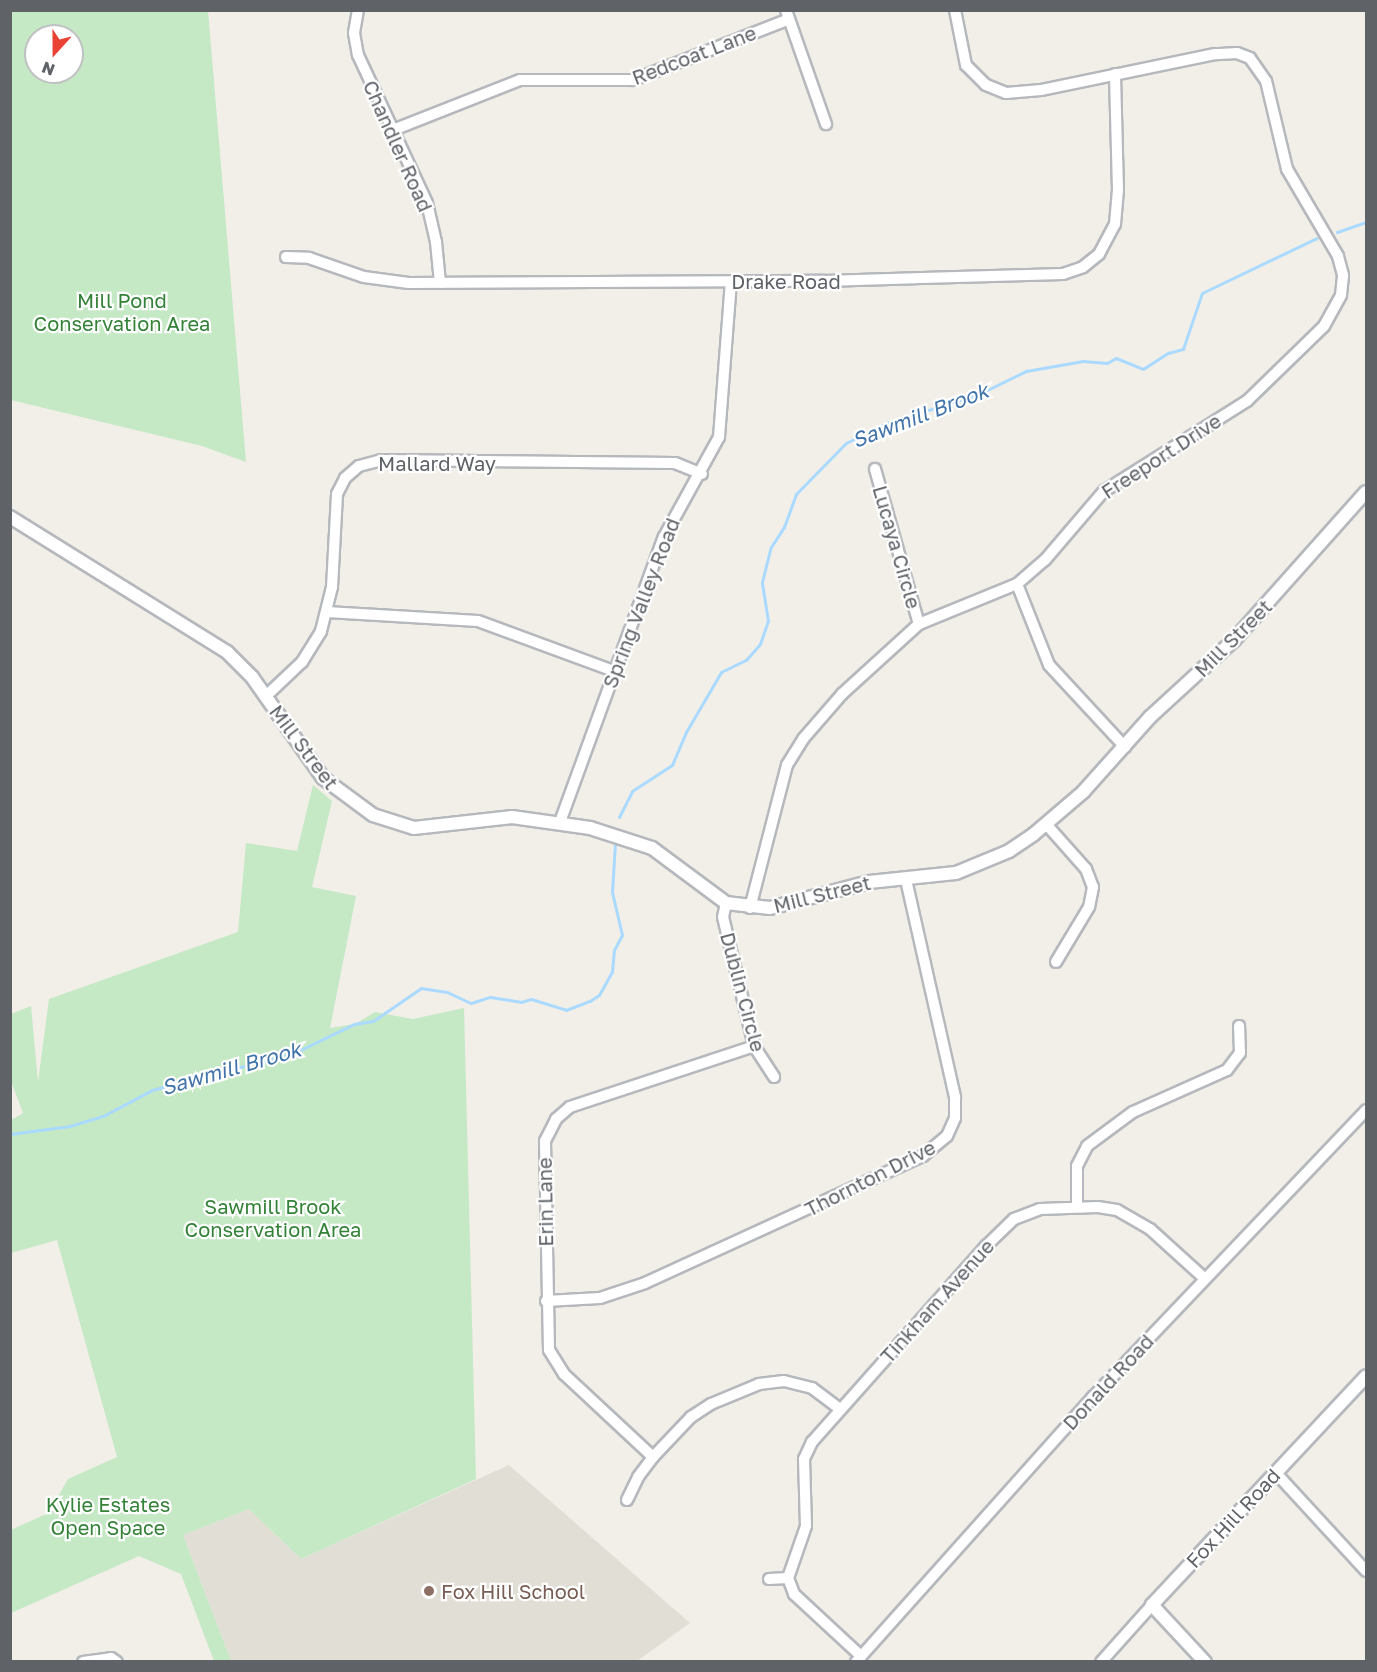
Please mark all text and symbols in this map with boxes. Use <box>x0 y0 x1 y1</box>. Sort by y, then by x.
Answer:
street label: Redcoat Lane <box>629 20 759 90</box>
north arrow <box>24 24 84 84</box>
text: N <box>39 57 58 80</box>
street label: Chandler Road <box>358 77 438 215</box>
street label: Drake Road <box>731 269 841 293</box>
park label: Mill Pond Conservation Area <box>34 288 210 335</box>
water label: Sawmill Brook <box>848 377 992 453</box>
street label: Freeport Drive <box>1097 408 1225 504</box>
street label: Mallard Way <box>378 451 496 475</box>
street label: Lucaya Circle <box>868 483 926 611</box>
street label: Spring Valley Road <box>597 515 685 691</box>
street label: Mill Street <box>1189 594 1277 682</box>
street label: Mill Street <box>264 700 344 794</box>
street label: Mill Street <box>771 870 873 918</box>
street label: Dublin Circle <box>716 930 770 1054</box>
water label: Sawmill Brook <box>158 1036 304 1100</box>
street label: Thornton Drive <box>801 1135 939 1221</box>
street label: Erin Lane <box>532 1157 558 1247</box>
park label: Sawmill Brook Conservation Area <box>185 1195 361 1242</box>
street label: Tinkham Avenue <box>875 1234 999 1368</box>
street label: Donald Road <box>1058 1329 1158 1435</box>
street label: Fox Hill Road <box>1181 1463 1285 1573</box>
park label: Kylie Estates Open Space <box>46 1492 170 1539</box>
place label: Fox Hill School <box>441 1579 585 1603</box>
marker: Fox Hill School <box>422 1584 436 1598</box>

